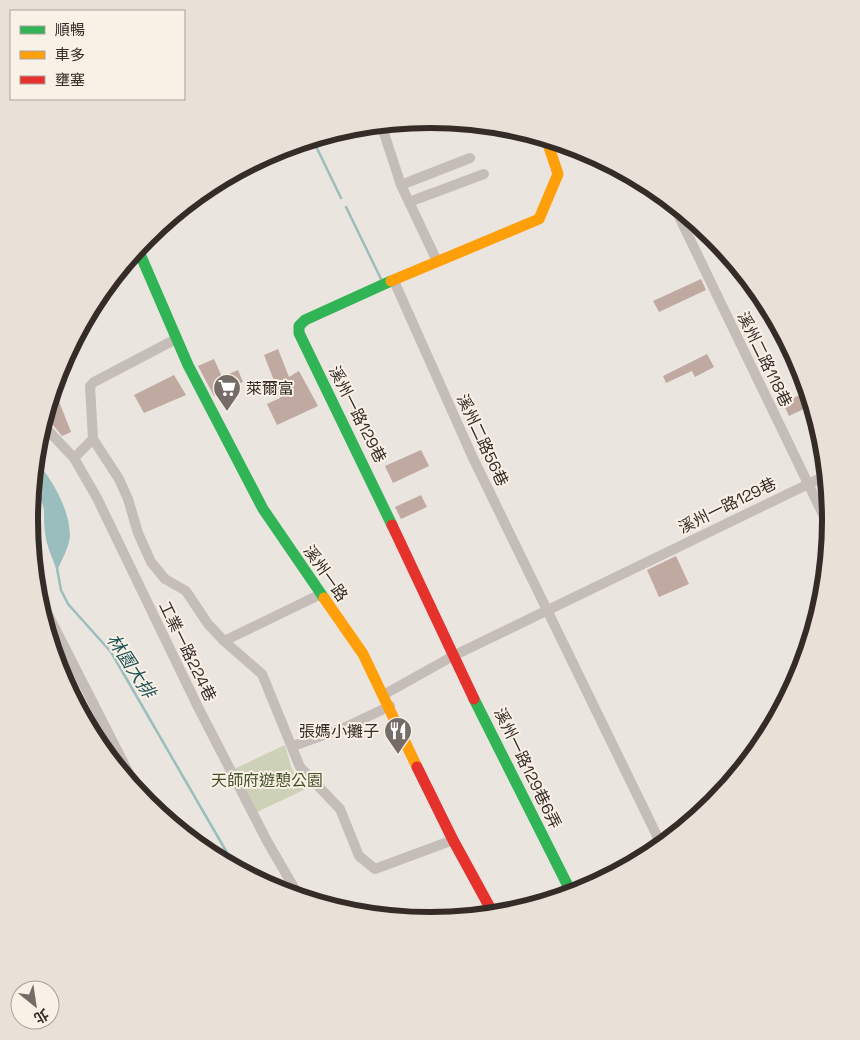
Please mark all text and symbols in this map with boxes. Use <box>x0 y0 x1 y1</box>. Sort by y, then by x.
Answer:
legend <box>10 10 185 100</box>
text: 順暢 <box>55 20 85 39</box>
text: 車多 <box>55 45 85 64</box>
text: 壅塞 <box>55 70 85 89</box>
street label: 溪州二路118巷 <box>732 308 797 410</box>
street label: 溪州一路129巷 <box>324 362 391 466</box>
supermarket icon: 萊爾富 <box>212 373 242 412</box>
place label: 萊爾富 <box>246 378 294 399</box>
street label: 溪州二路56巷 <box>452 391 513 490</box>
street label: 溪州一路129巷 <box>675 473 780 538</box>
street label: 溪州一路 <box>299 541 353 606</box>
street label: 工業一路224巷 <box>154 598 221 705</box>
water label: 林園大排 <box>102 629 162 704</box>
street label: 溪州一路129巷6弄 <box>489 704 566 832</box>
restaurant icon: 張媽小攤子 <box>383 716 413 755</box>
place label: 張媽小攤子 <box>299 721 379 742</box>
park label: 天師府遊憩公園 <box>211 770 323 791</box>
north arrow <box>10 980 60 1030</box>
text: 北 <box>31 1005 52 1028</box>

